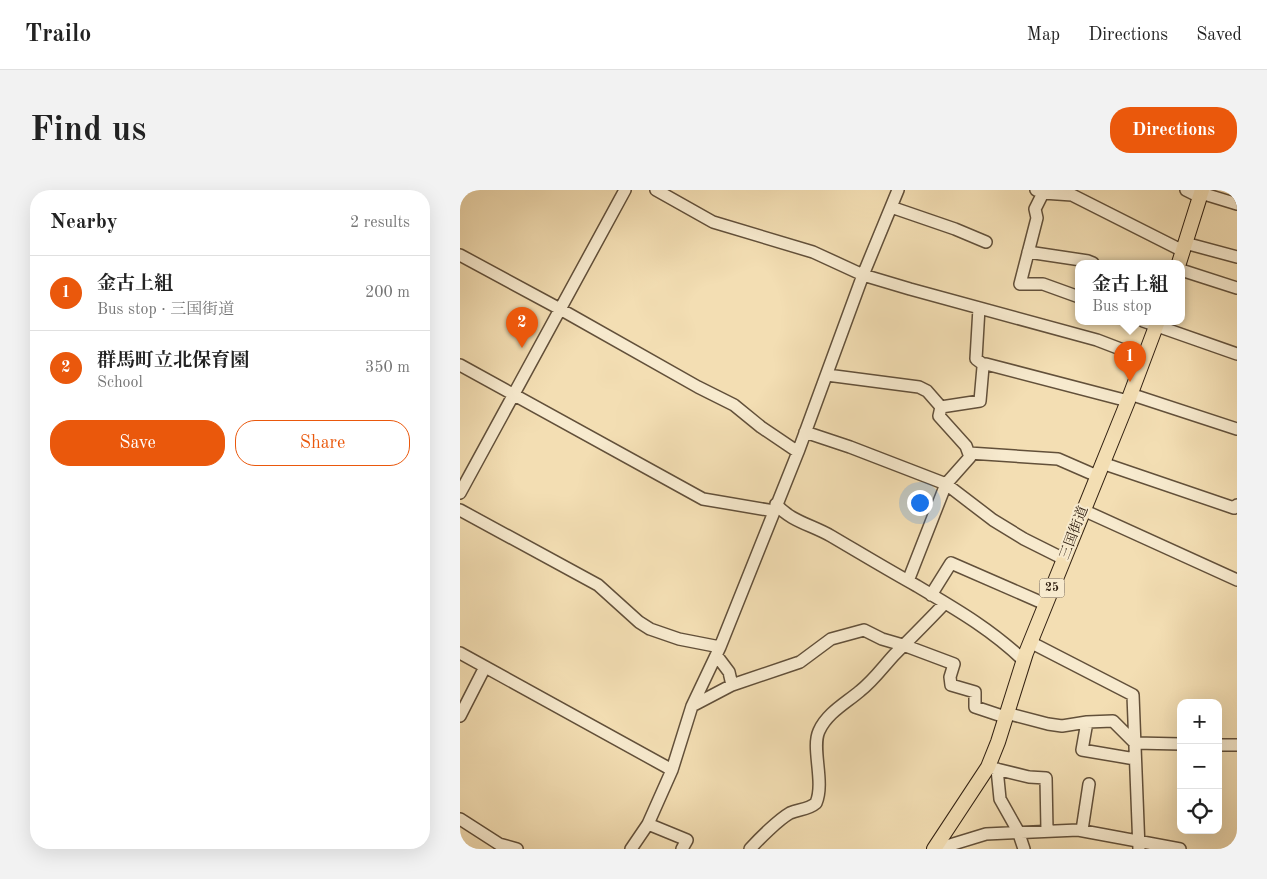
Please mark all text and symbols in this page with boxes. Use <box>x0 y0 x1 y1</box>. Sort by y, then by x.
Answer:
text: Trailo <box>25 23 91 47</box>
text: Map <box>1027 26 1060 44</box>
text: Directions <box>1088 26 1168 44</box>
text: Saved <box>1196 26 1242 44</box>
button: Directions <box>1110 107 1237 153</box>
text: Find us <box>30 113 146 148</box>
text: Nearby <box>50 212 118 233</box>
text: 2 results <box>350 215 410 231</box>
popup <box>1075 260 1185 325</box>
text: 金古上組 <box>97 275 173 294</box>
text: 金古上組 <box>1092 276 1168 295</box>
text: 1 <box>61 285 71 301</box>
text: 200 m <box>365 285 410 301</box>
text: Bus stop <box>1092 299 1152 315</box>
text: Bus stop · 三国街道 <box>97 302 234 318</box>
pin: 2 <box>506 307 538 348</box>
pin: 1 <box>1114 341 1146 382</box>
text: 群馬町立北保育園 <box>97 352 249 371</box>
text: 2 <box>61 360 71 376</box>
text: 350 m <box>365 360 410 376</box>
text: School <box>97 375 143 391</box>
button: Save <box>50 420 225 466</box>
button: Share <box>235 420 410 466</box>
your location <box>907 490 933 516</box>
street label: 三国街道 <box>1056 504 1091 562</box>
road number: 25 <box>1040 578 1064 598</box>
map controls <box>1177 699 1222 834</box>
button: + <box>1177 699 1222 744</box>
button: − <box>1177 744 1222 789</box>
button: locate <box>1177 789 1222 834</box>

